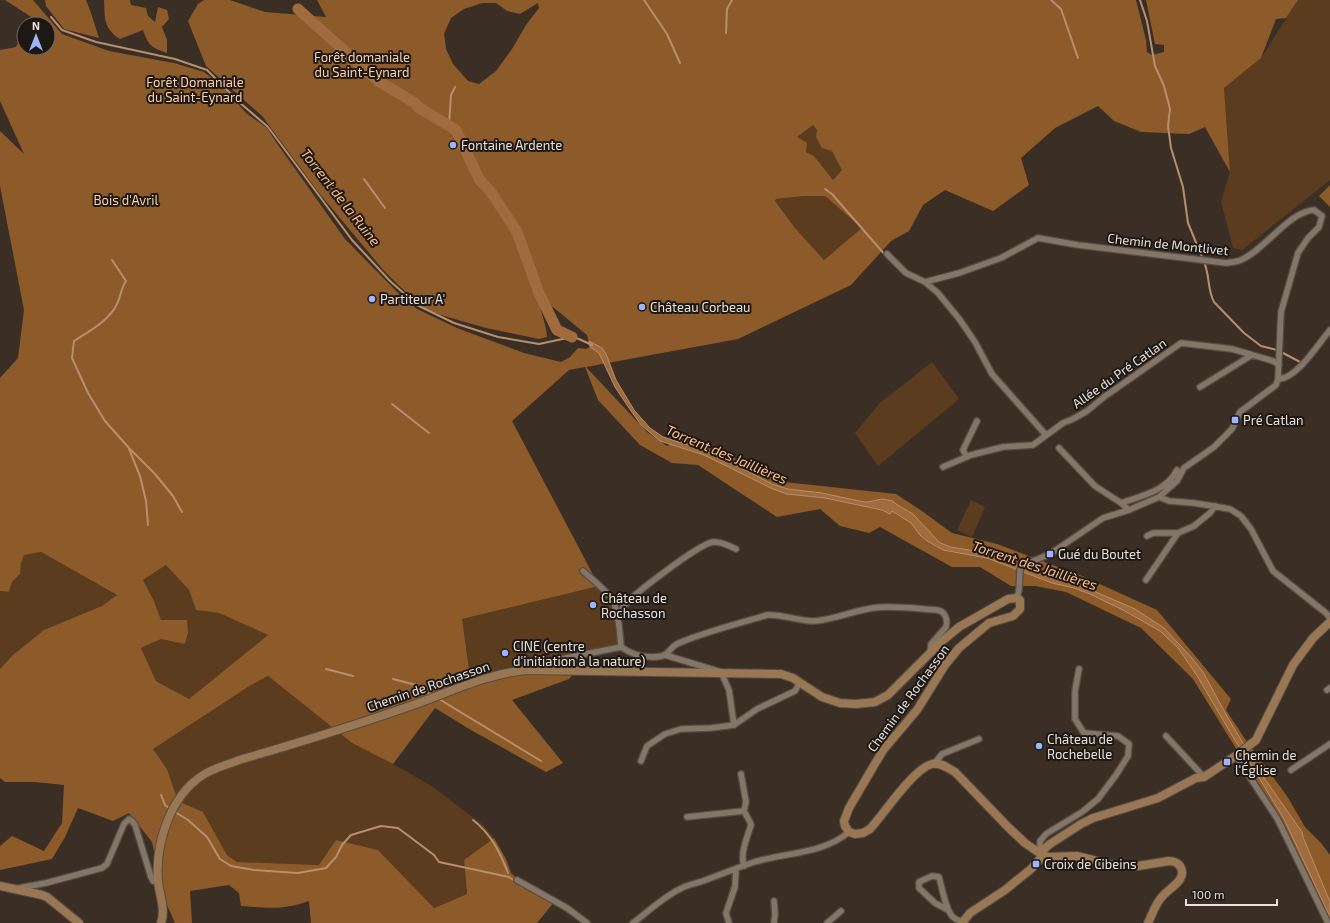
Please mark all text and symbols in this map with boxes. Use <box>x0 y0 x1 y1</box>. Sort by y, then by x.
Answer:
north arrow <box>16 16 56 56</box>
text: N <box>32 19 40 32</box>
park label: Forêt domaniale du Saint-Eynard <box>314 49 410 80</box>
park label: Forêt Domaniale du Saint-Eynard <box>146 74 244 105</box>
place label: Fontaine Ardente <box>461 137 562 153</box>
marker: Fontaine Ardente <box>448 140 458 150</box>
water label: Torrent de la Ruine <box>298 145 385 250</box>
park label: Bois d'Avril <box>94 192 159 208</box>
street label: Chemin de Montlivet <box>1107 230 1229 258</box>
place label: Partiteur A' <box>380 291 445 307</box>
marker: Partiteur A' <box>367 294 377 304</box>
place label: Château Corbeau <box>650 299 750 315</box>
marker: Château Corbeau <box>637 302 647 312</box>
street label: Allée du Pré Catlan <box>1069 335 1169 411</box>
place label: Pré Catlan <box>1243 412 1304 428</box>
marker: Pré Catlan <box>1230 415 1240 425</box>
water label: Torrent des Jaillières <box>664 421 790 487</box>
water label: Torrent des Jaillières <box>970 537 1100 593</box>
place label: Gué du Boutet <box>1058 546 1141 562</box>
marker: Gué du Boutet <box>1045 549 1055 559</box>
place label: Château de Rochasson <box>601 590 667 621</box>
marker: Château de Rochasson <box>588 600 598 610</box>
place label: CINE (centre d'initiation à la nature) <box>513 638 646 669</box>
street label: Chemin de Rochasson <box>864 641 952 755</box>
marker: CINE (centre d'initiation à la nature) <box>500 648 510 658</box>
street label: Chemin de Rochasson <box>364 657 492 715</box>
place label: Château de Rochebelle <box>1047 731 1113 762</box>
marker: Château de Rochebelle <box>1034 741 1044 751</box>
place label: Chemin de l'Église <box>1235 747 1296 778</box>
marker: Chemin de l'Église <box>1222 757 1232 767</box>
place label: Croix de Cibeins <box>1044 856 1137 872</box>
marker: Croix de Cibeins <box>1031 859 1041 869</box>
scale bar <box>1186 881 1277 907</box>
text: 100 m <box>1192 887 1224 901</box>

